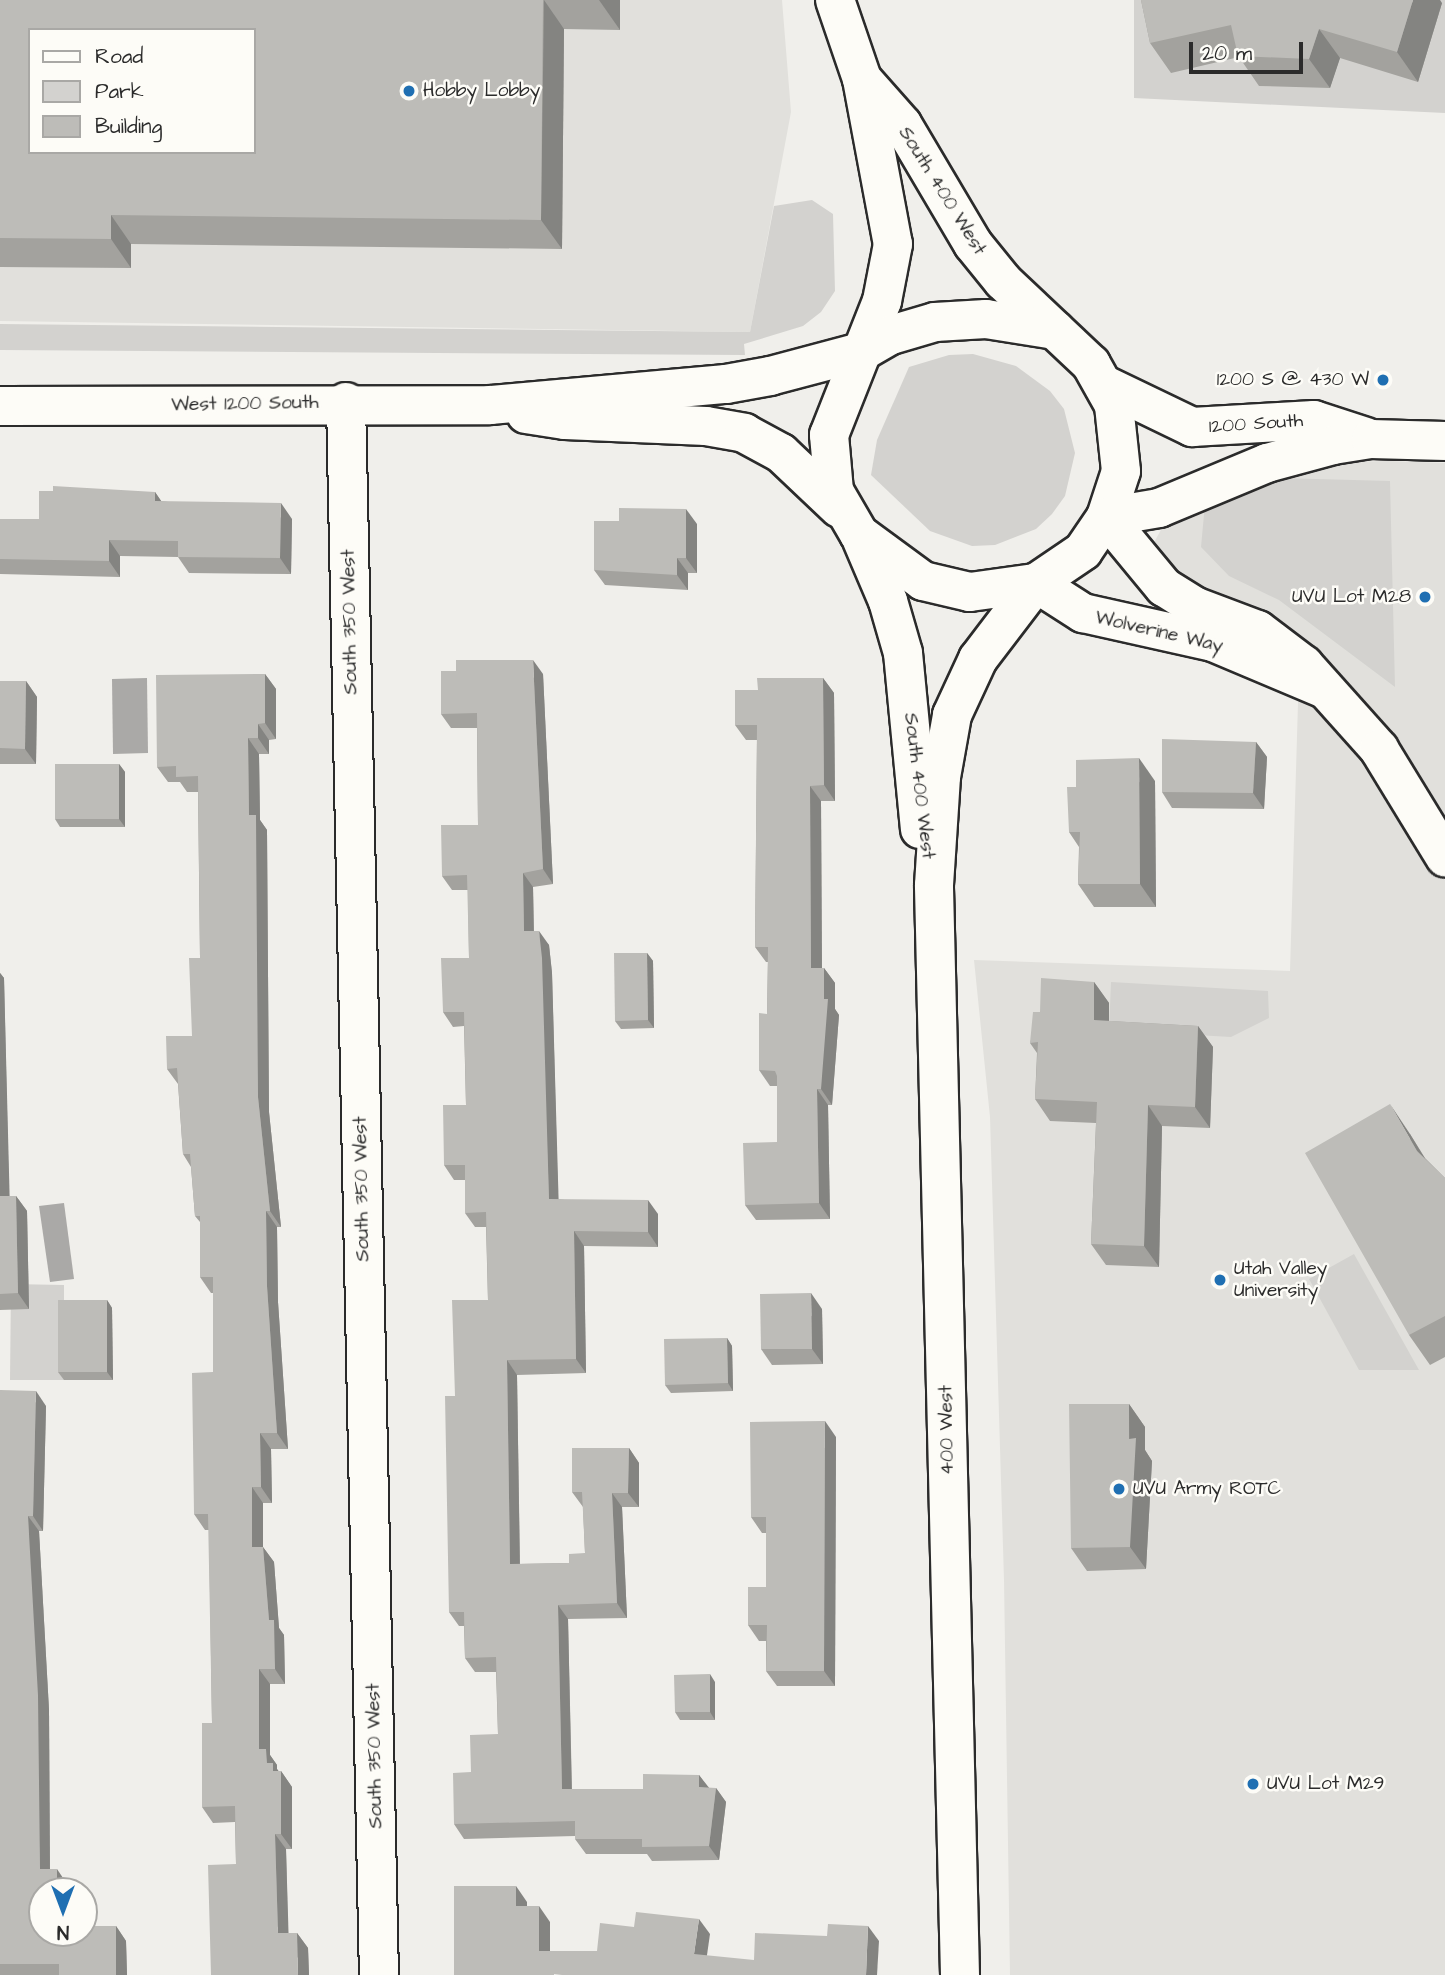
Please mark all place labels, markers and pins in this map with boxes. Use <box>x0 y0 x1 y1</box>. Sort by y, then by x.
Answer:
place label: Hobby Lobby <box>423 80 540 102</box>
marker: Hobby Lobby <box>401 83 417 99</box>
place label: 1200 S @ 430 W <box>1217 369 1369 391</box>
marker: 1200 S @ 430 W <box>1375 372 1391 388</box>
place label: UVU Lot M28 <box>1292 586 1411 608</box>
marker: UVU Lot M28 <box>1417 589 1433 605</box>
place label: Utah Valley University <box>1234 1258 1327 1302</box>
marker: Utah Valley University <box>1212 1272 1228 1288</box>
place label: UVU Army ROTC <box>1133 1478 1281 1500</box>
marker: UVU Army ROTC <box>1111 1481 1127 1497</box>
place label: UVU Lot M29 <box>1267 1773 1384 1795</box>
marker: UVU Lot M29 <box>1245 1776 1261 1792</box>

